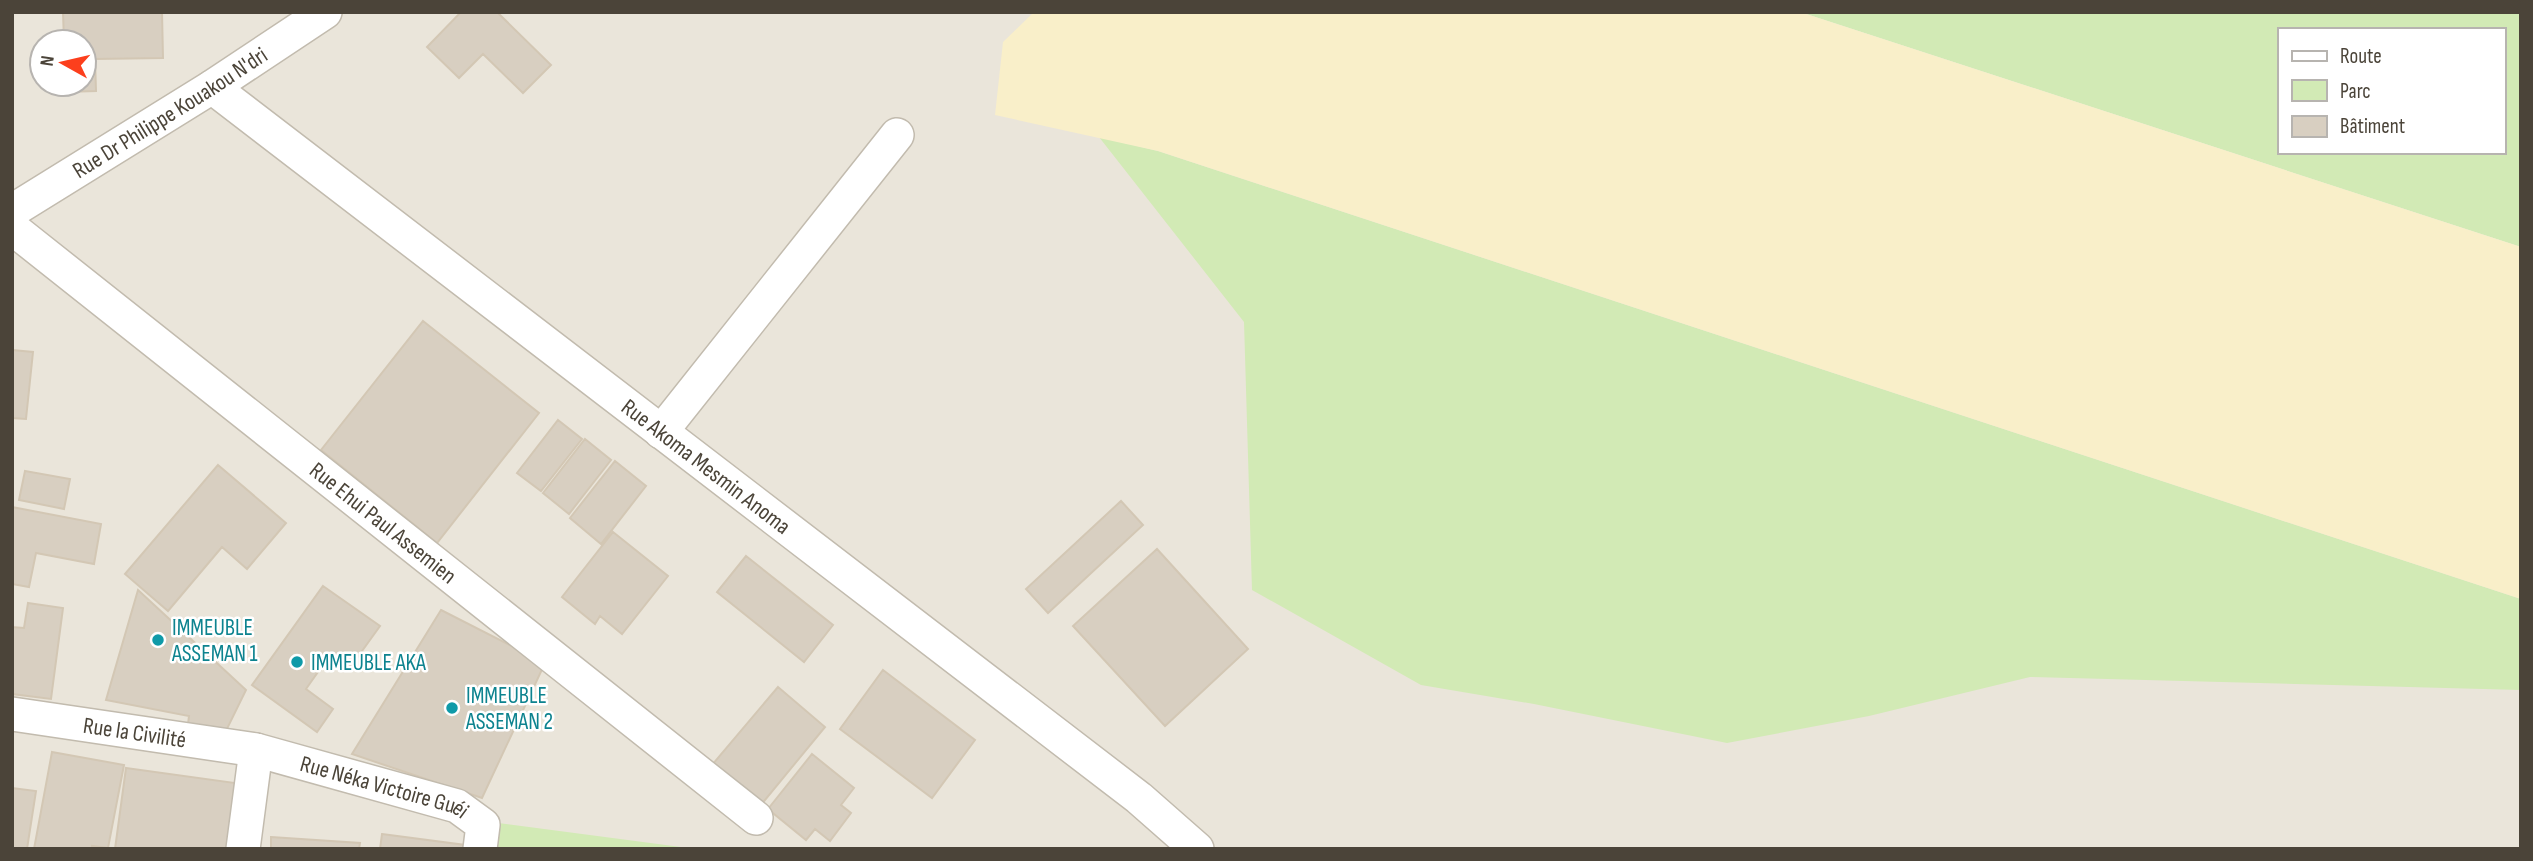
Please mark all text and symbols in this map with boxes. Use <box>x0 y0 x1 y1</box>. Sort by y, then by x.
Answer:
north arrow <box>28 28 98 98</box>
legend <box>2278 28 2505 154</box>
street label: Rue Dr Philippe Kouakou N'dri <box>68 41 273 185</box>
text: Route <box>2340 44 2382 69</box>
text: N <box>36 54 60 67</box>
text: Parc <box>2340 79 2371 104</box>
text: Bâtiment <box>2340 114 2405 139</box>
street label: Rue Akoma Mesmin Anoma <box>616 393 796 541</box>
street label: Rue Ehui Paul Assemien <box>304 457 462 590</box>
place label: IMMEUBLE ASSEMAN 1 <box>171 614 258 668</box>
marker: IMMEUBLE ASSEMAN 1 <box>150 632 166 648</box>
place label: IMMEUBLE AKA <box>311 649 426 677</box>
marker: IMMEUBLE AKA <box>289 654 305 670</box>
place label: IMMEUBLE ASSEMAN 2 <box>465 682 553 736</box>
marker: IMMEUBLE ASSEMAN 2 <box>444 700 460 716</box>
street label: Rue la Civilité <box>81 712 188 755</box>
street label: Rue Néka Victoire Guéi <box>297 750 474 825</box>

